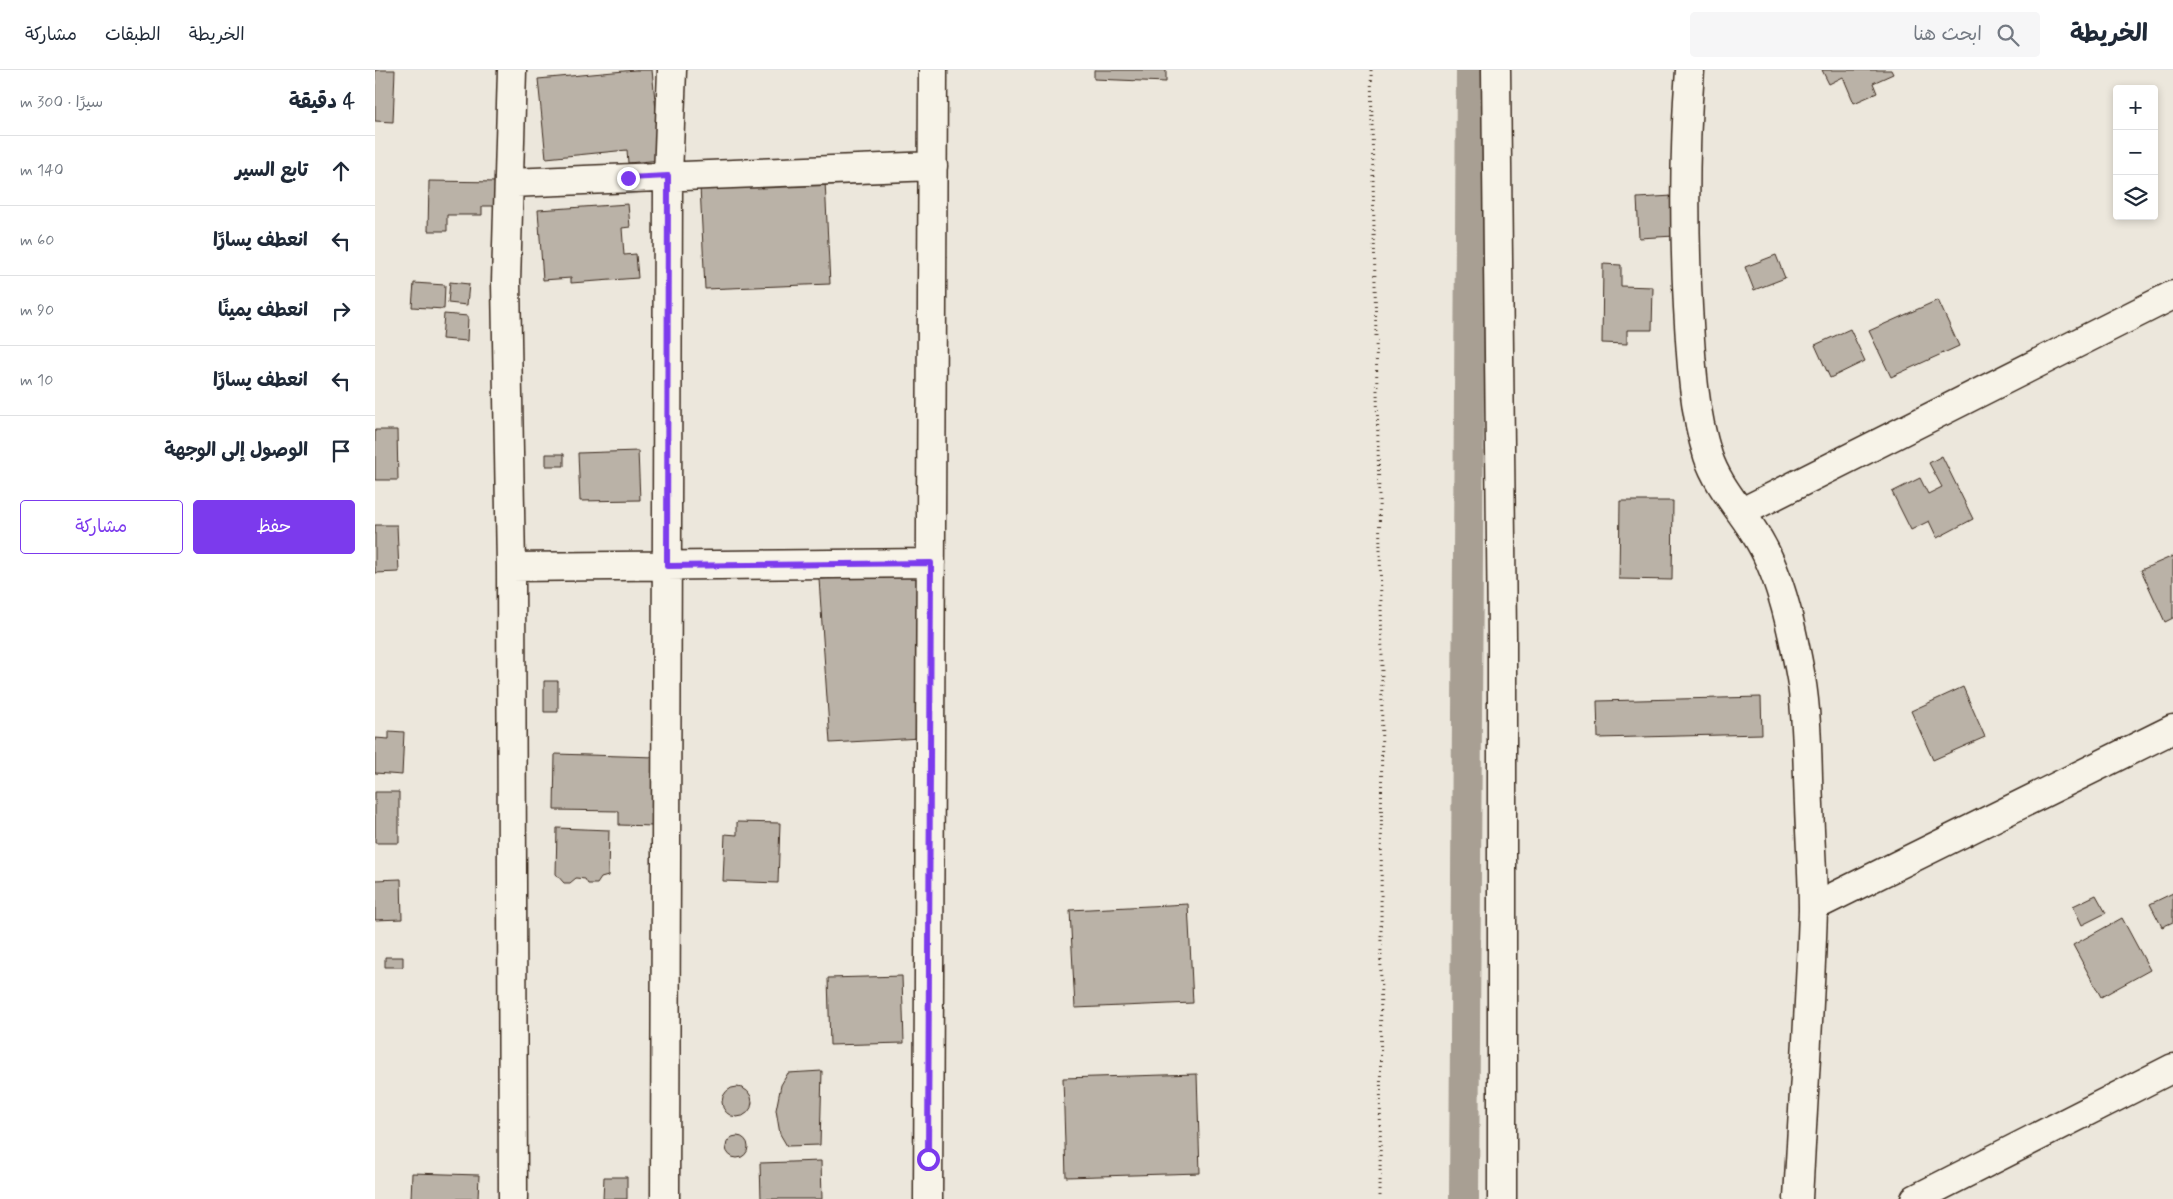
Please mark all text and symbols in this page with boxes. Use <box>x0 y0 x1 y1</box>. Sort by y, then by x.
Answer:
search box <box>1690 12 2040 57</box>
text: الخريطة <box>2070 19 2148 50</box>
icon: search <box>1994 21 2022 49</box>
text: ابحث هنا <box>1913 22 1982 47</box>
text: مشاركة <box>25 23 77 47</box>
text: الطبقات <box>105 23 161 47</box>
text: الخريطة <box>189 23 245 47</box>
map controls <box>2113 85 2158 220</box>
button: + <box>2113 85 2158 130</box>
text: 4 دقيقة <box>289 88 355 116</box>
text: سيرًا · 300 m <box>20 92 103 113</box>
button: − <box>2113 130 2158 175</box>
icon: ahead <box>327 157 355 185</box>
text: تابع السير <box>235 158 308 183</box>
text: 140 m <box>20 160 64 181</box>
route end <box>617 167 640 190</box>
button: layers <box>2113 175 2158 220</box>
icon: left <box>327 227 355 255</box>
text: انعطف يسارًا <box>213 228 308 253</box>
text: 60 m <box>20 230 54 251</box>
icon: right <box>327 297 355 325</box>
text: انعطف يمينًا <box>218 298 308 323</box>
text: 90 m <box>20 300 54 321</box>
icon: left <box>327 367 355 395</box>
text: انعطف يسارًا <box>213 368 308 393</box>
text: 10 m <box>20 370 53 391</box>
icon: arrive <box>327 437 355 465</box>
text: الوصول إلى الوجهة <box>164 438 308 463</box>
button: مشاركة <box>20 500 183 554</box>
button: حفظ <box>193 500 355 554</box>
route start <box>917 1148 940 1171</box>

